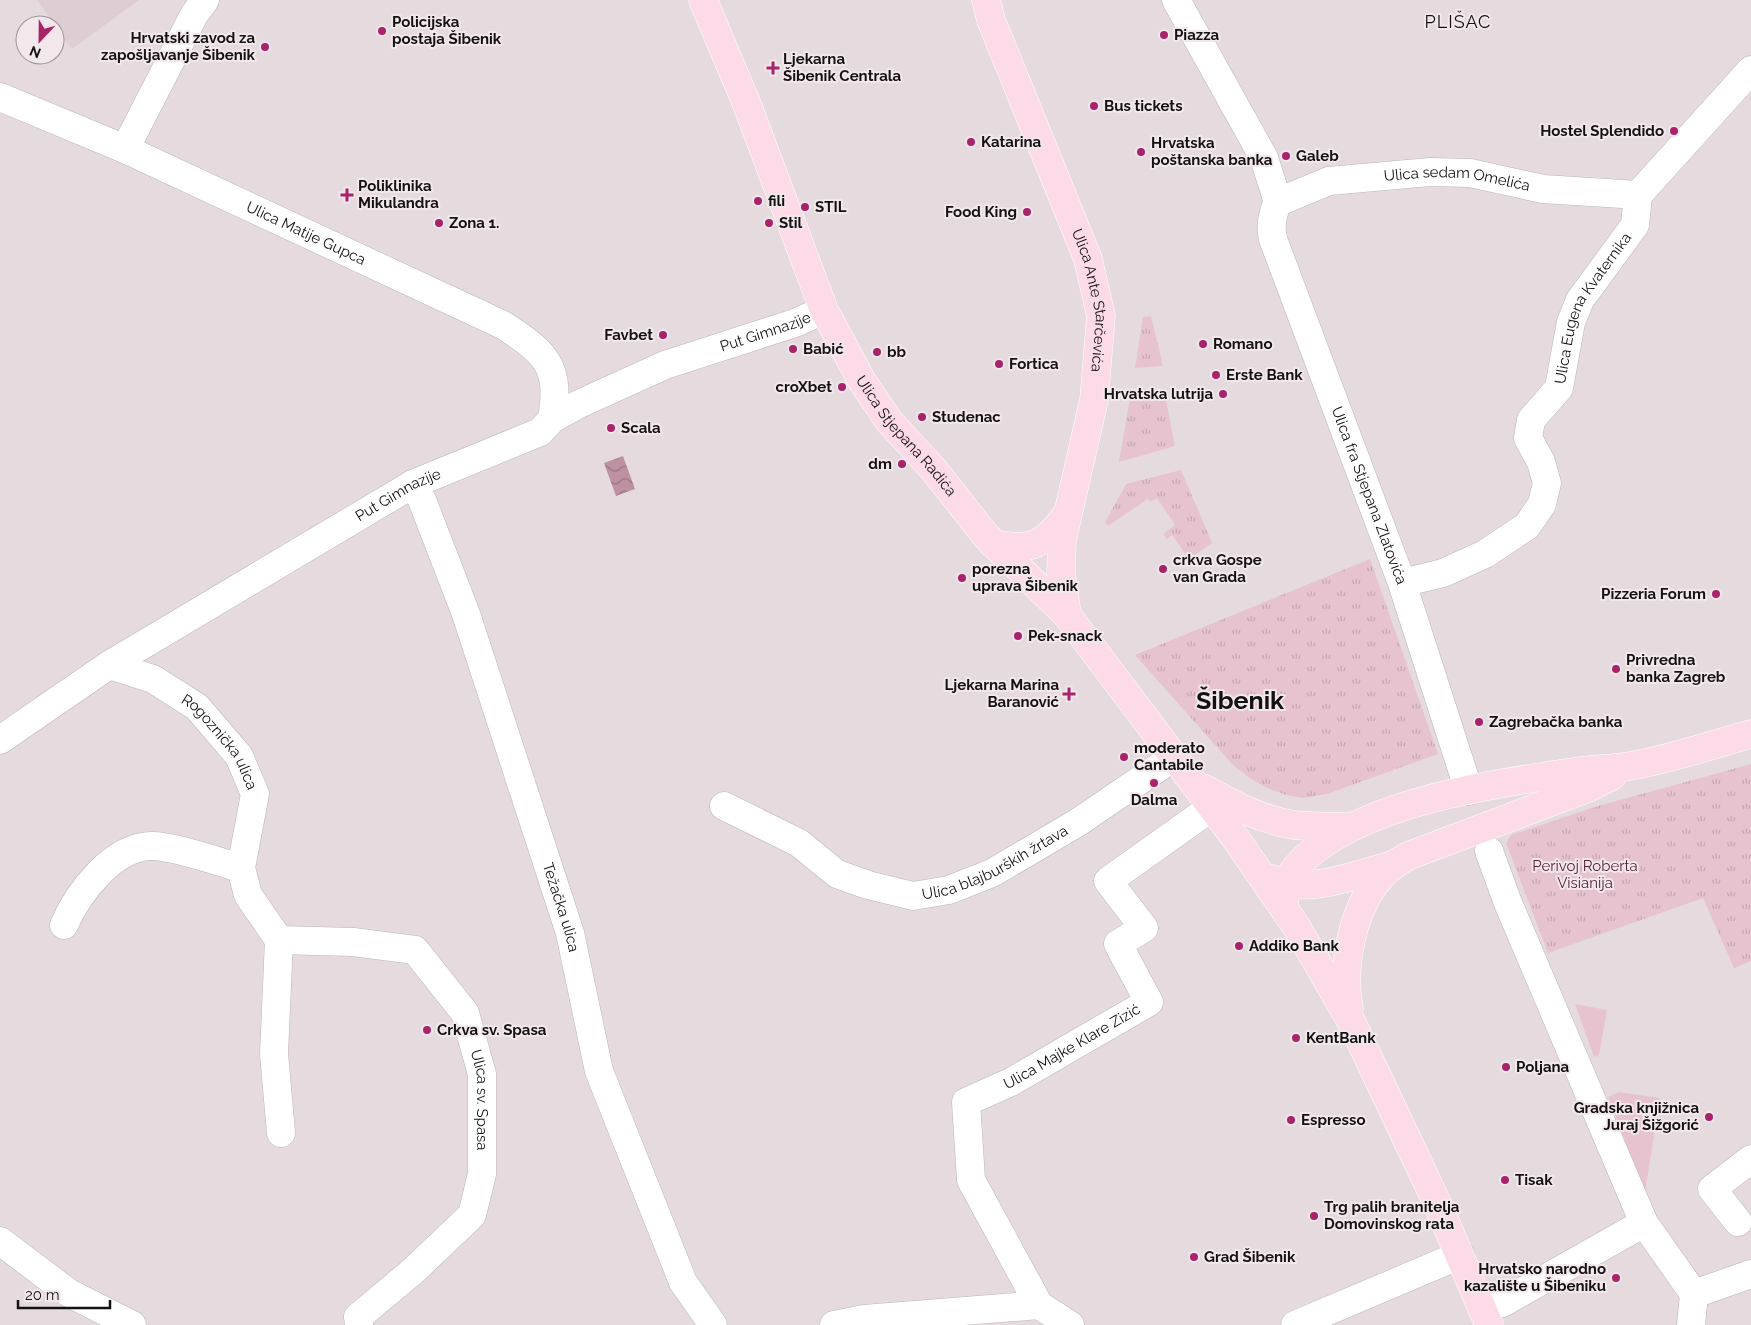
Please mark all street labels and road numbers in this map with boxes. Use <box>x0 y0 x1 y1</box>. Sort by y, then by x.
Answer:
street label: Ulica sedam Omelića <box>1383 163 1532 195</box>
street label: Ulica Matije Gupca <box>243 198 369 269</box>
street label: Ulica Ante Starčevića <box>1068 226 1110 373</box>
street label: Ulica Eugena Kvaternika <box>1551 229 1635 385</box>
street label: Put Gimnazije <box>718 308 814 356</box>
street label: Ulica Stjepana Radića <box>852 372 960 500</box>
street label: Ulica fra Stjepana Zlatovića <box>1328 404 1411 587</box>
street label: Put Gimnazije <box>352 465 444 525</box>
street label: Rogoznička ulica <box>178 690 261 792</box>
street label: Ulica blajburških žrtava <box>921 821 1071 903</box>
street label: Težačka ulica <box>539 860 583 954</box>
street label: Ulica Majke Klare Zizić <box>1001 1000 1143 1093</box>
street label: Ulica sv. Spasa <box>467 1047 491 1151</box>

